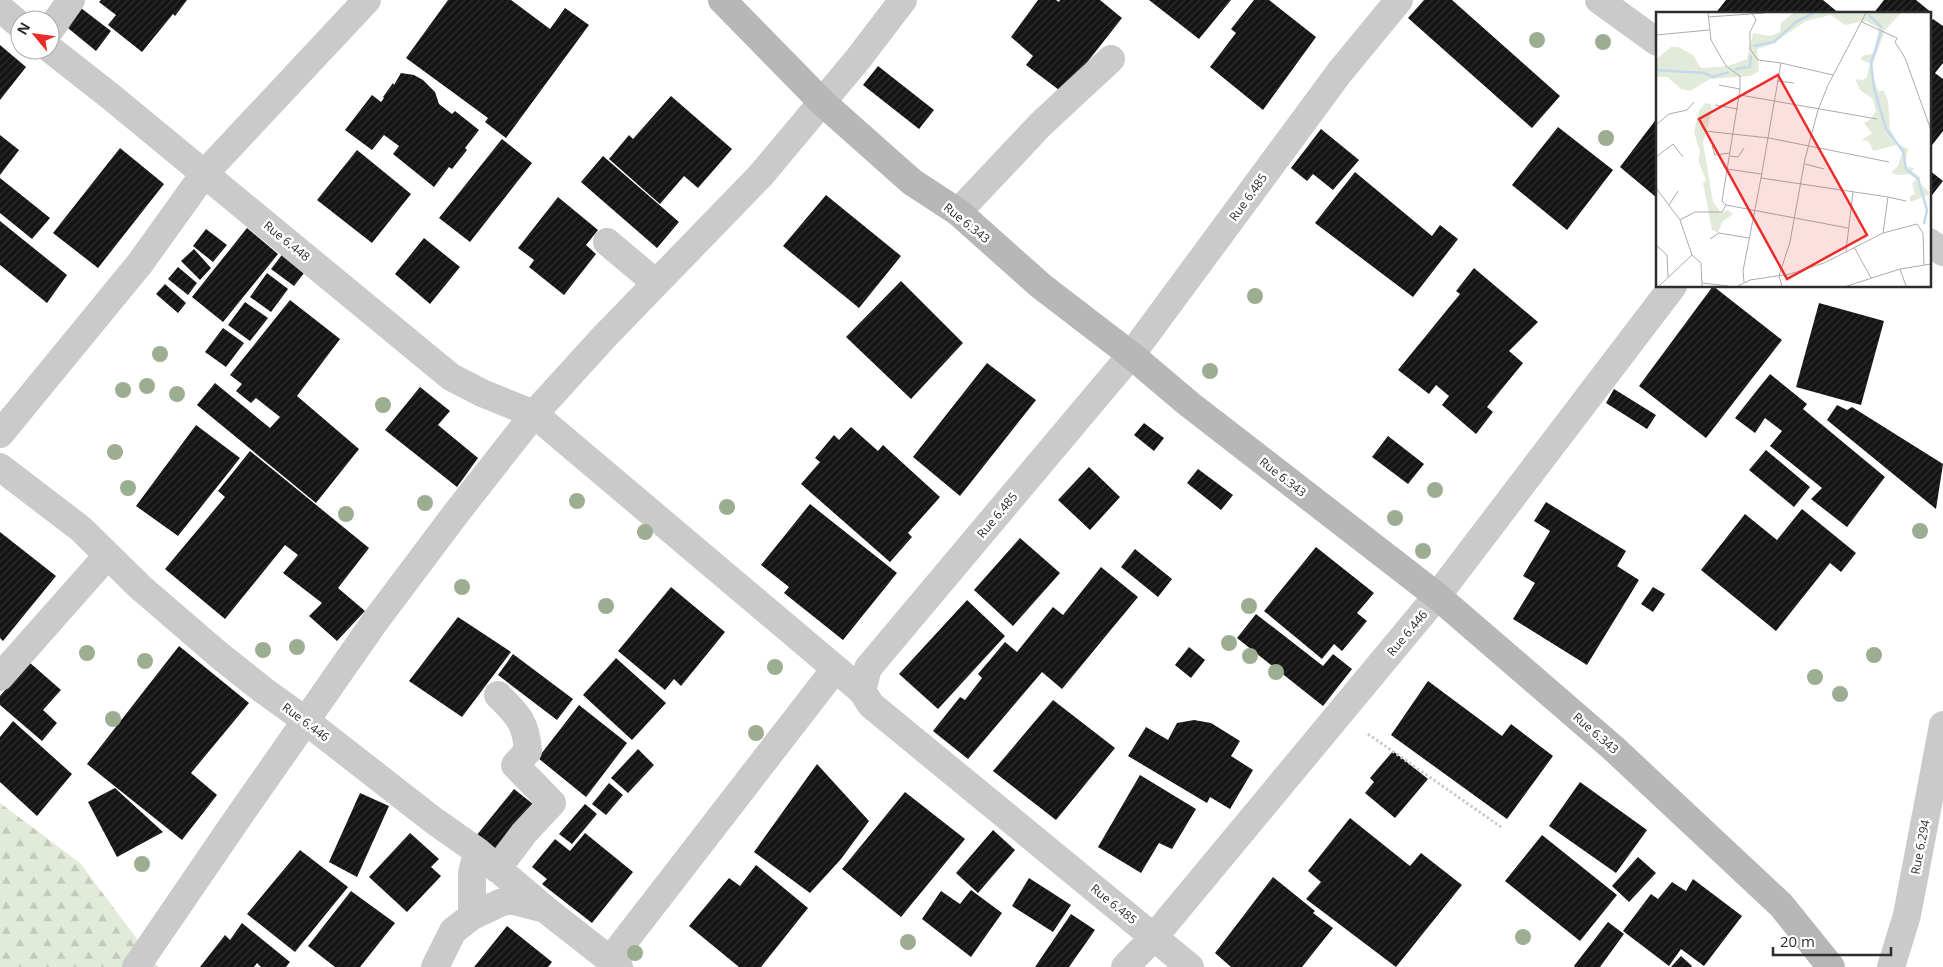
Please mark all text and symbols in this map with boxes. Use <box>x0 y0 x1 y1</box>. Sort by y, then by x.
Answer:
north arrow <box>10 10 60 60</box>
inset map <box>1656 12 1930 288</box>
text: N <box>12 19 34 38</box>
street label: Rue 6.485 <box>1225 170 1271 224</box>
street label: Rue 6.343 <box>940 199 994 247</box>
street label: Rue 6.448 <box>260 217 314 265</box>
street label: Rue 6.343 <box>1256 453 1310 501</box>
street label: Rue 6.485 <box>973 488 1021 542</box>
street label: Rue 6.446 <box>1383 606 1431 660</box>
street label: Rue 6.446 <box>279 699 333 745</box>
street label: Rue 6.343 <box>1570 708 1623 758</box>
street label: Rue 6.294 <box>1906 818 1934 876</box>
street label: Rue 6.485 <box>1087 880 1141 928</box>
scale bar <box>1773 924 1890 956</box>
text: 20 m <box>1780 931 1815 951</box>

